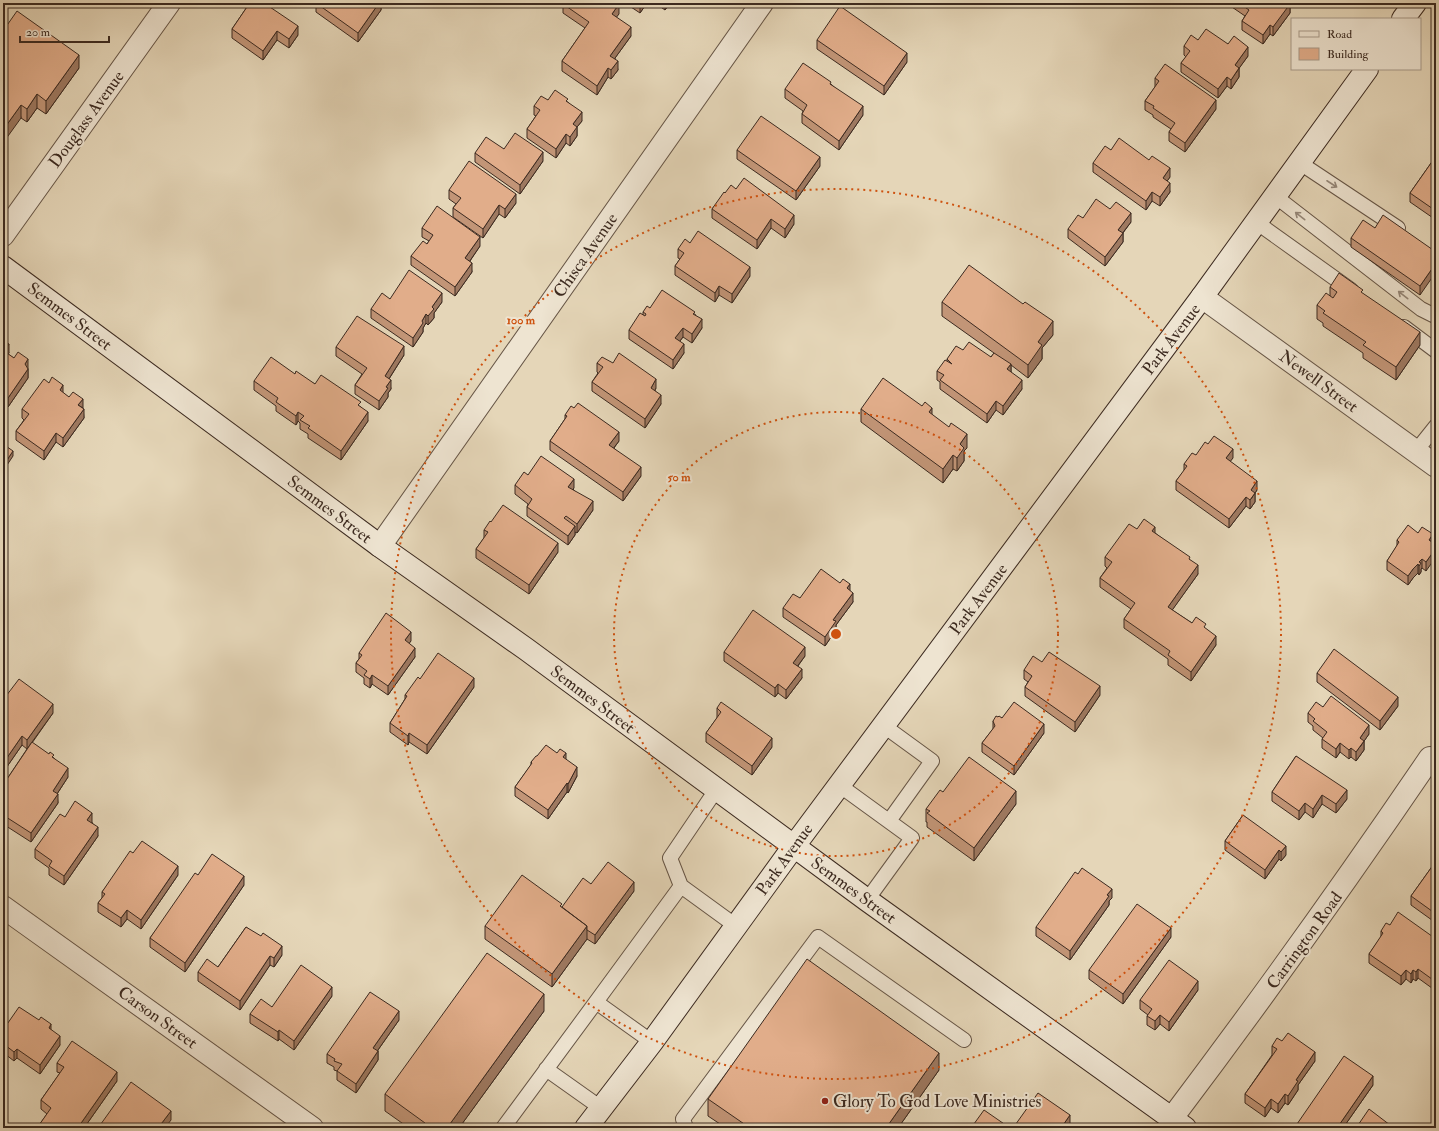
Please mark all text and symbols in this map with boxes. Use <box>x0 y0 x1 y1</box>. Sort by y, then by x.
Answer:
scale bar <box>20 18 109 44</box>
legend <box>1291 18 1421 70</box>
text: 20 m <box>26 25 51 40</box>
text: Road <box>1327 27 1352 42</box>
text: Building <box>1327 47 1370 62</box>
street label: Douglass Avenue <box>44 67 129 172</box>
one-way arrow <box>1326 180 1337 188</box>
street label: Chisca Avenue <box>549 209 622 302</box>
one-way arrow <box>1295 211 1306 220</box>
street label: Semmes Street <box>23 278 116 355</box>
one-way arrow <box>1398 291 1409 299</box>
street label: Park Avenue <box>1138 300 1205 379</box>
text: 100 m <box>507 313 536 328</box>
street label: Newell Street <box>1275 346 1363 417</box>
text: 50 m <box>667 470 691 485</box>
street label: Semmes Street <box>283 471 376 548</box>
street label: Park Avenue <box>945 560 1012 639</box>
centre of rings <box>829 627 843 641</box>
street label: Semmes Street <box>546 661 639 738</box>
street label: Park Avenue <box>751 819 818 899</box>
street label: Semmes Street <box>807 852 901 929</box>
street label: Carrington Road <box>1262 887 1347 993</box>
street label: Carson Street <box>114 982 202 1054</box>
place label: Glory To God Love Ministries <box>833 1091 1042 1113</box>
marker: Glory To God Love Ministries <box>820 1096 830 1106</box>

